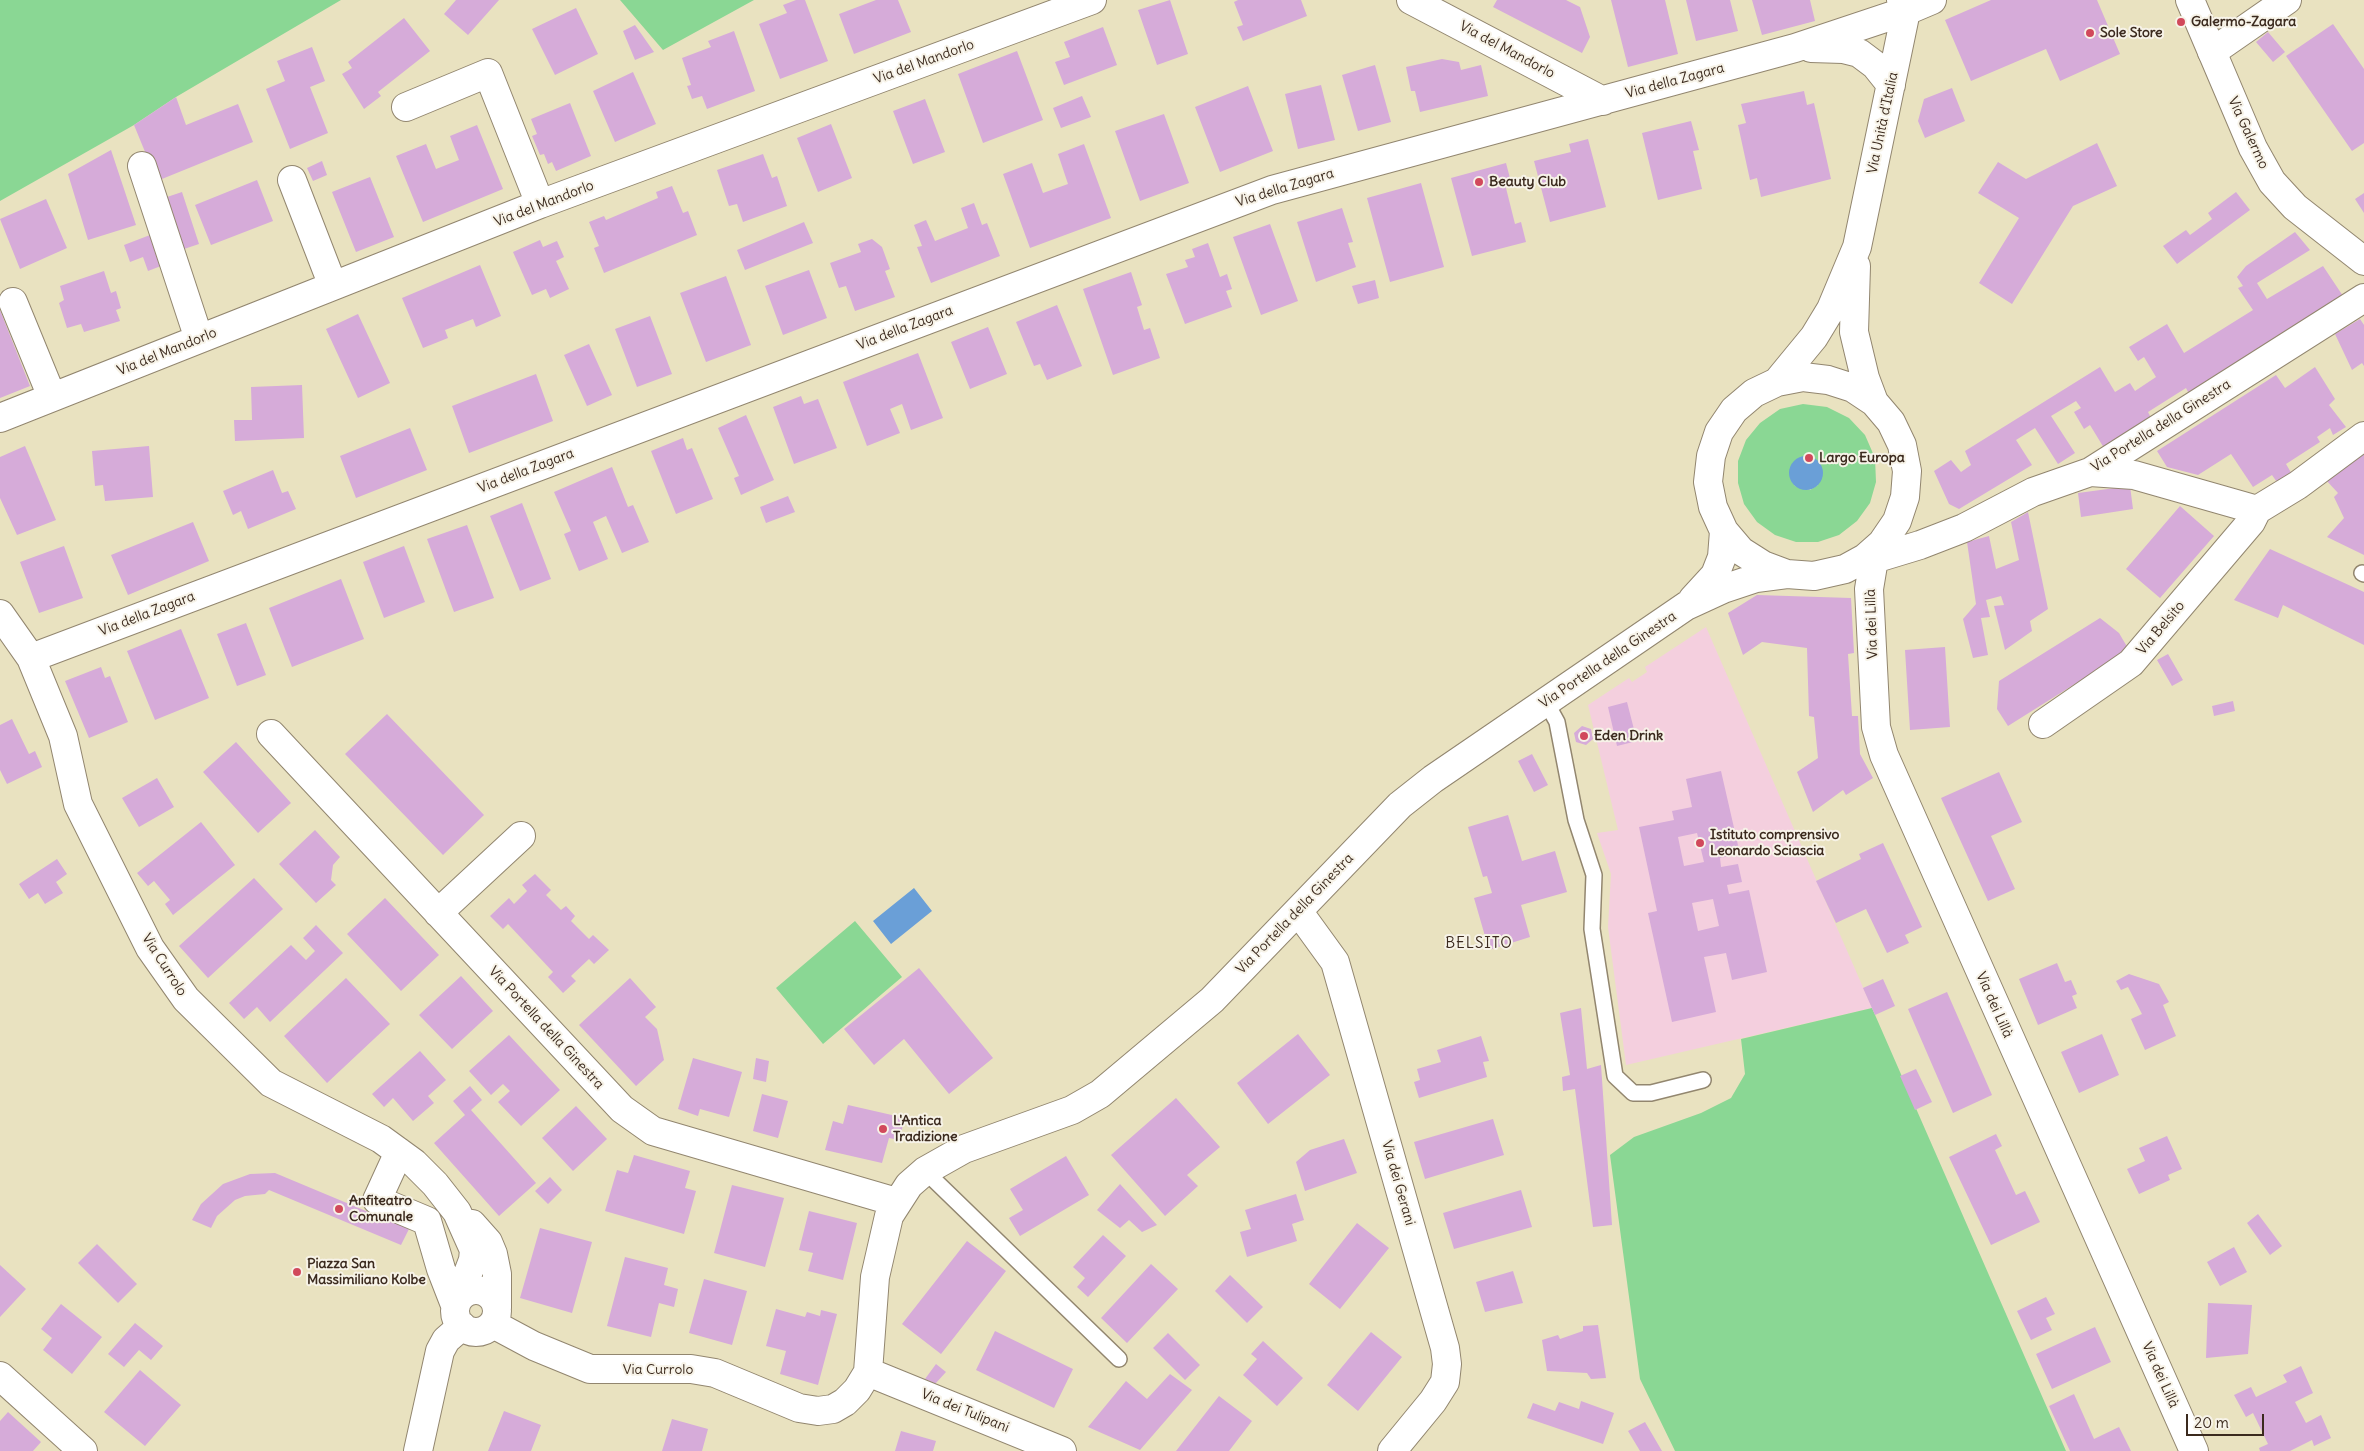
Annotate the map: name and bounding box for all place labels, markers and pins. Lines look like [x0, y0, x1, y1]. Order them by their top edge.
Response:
place label: Galermo-Zagara [2191, 14, 2296, 30]
marker: Galermo-Zagara [2175, 16, 2187, 28]
place label: Sole Store [2100, 25, 2163, 41]
marker: Sole Store [2084, 27, 2096, 39]
place label: Beauty Club [1489, 174, 1566, 190]
marker: Beauty Club [1473, 176, 1485, 188]
place label: Largo Europa [1819, 450, 1905, 466]
marker: Largo Europa [1803, 452, 1815, 464]
place label: Eden Drink [1594, 728, 1663, 744]
marker: Eden Drink [1578, 730, 1590, 742]
place label: Istituto comprensivo Leonardo Sciascia [1710, 827, 1839, 860]
marker: Istituto comprensivo Leonardo Sciascia [1694, 837, 1706, 849]
place label: L'Antica Tradizione [893, 1113, 958, 1146]
marker: L'Antica Tradizione [877, 1123, 889, 1135]
place label: Anfiteatro Comunale [349, 1193, 413, 1226]
marker: Anfiteatro Comunale [333, 1203, 345, 1215]
place label: Piazza San Massimiliano Kolbe [307, 1256, 426, 1288]
marker: Piazza San Massimiliano Kolbe [291, 1266, 303, 1278]

